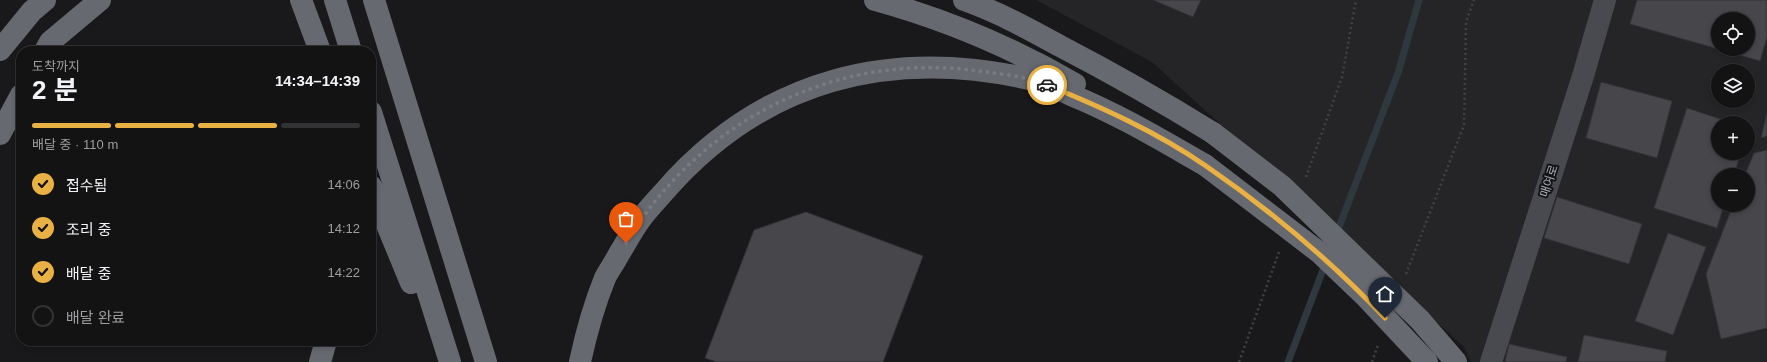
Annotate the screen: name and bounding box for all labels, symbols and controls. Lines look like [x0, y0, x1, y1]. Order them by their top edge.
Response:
map controls [1711, 12, 1755, 212]
button: locate [1711, 12, 1755, 56]
text: 도착까지 [32, 59, 80, 74]
button: layers [1711, 64, 1755, 108]
courier [1027, 65, 1067, 105]
text: 14:34–14:39 [275, 72, 360, 89]
icon: car [1036, 74, 1058, 96]
text: 2 분 [32, 75, 78, 105]
button: + [1711, 116, 1755, 160]
text: 배달 중 · 110 m [32, 137, 118, 152]
street label: 매여로 [1537, 163, 1561, 199]
button: − [1711, 168, 1755, 212]
icon: check [32, 173, 54, 195]
text: 접수됨 [66, 177, 107, 194]
text: 14:06 [327, 177, 360, 192]
pin [609, 202, 643, 243]
icon: bag [615, 208, 637, 230]
icon: check [32, 217, 54, 239]
text: 조리 중 [66, 221, 112, 238]
text: 14:12 [327, 221, 360, 236]
icon: check [32, 261, 54, 283]
text: 배달 중 [66, 265, 112, 282]
text: 14:22 [327, 265, 360, 280]
pin [1368, 277, 1402, 318]
icon: home [1374, 283, 1396, 305]
text: 배달 완료 [66, 309, 125, 326]

